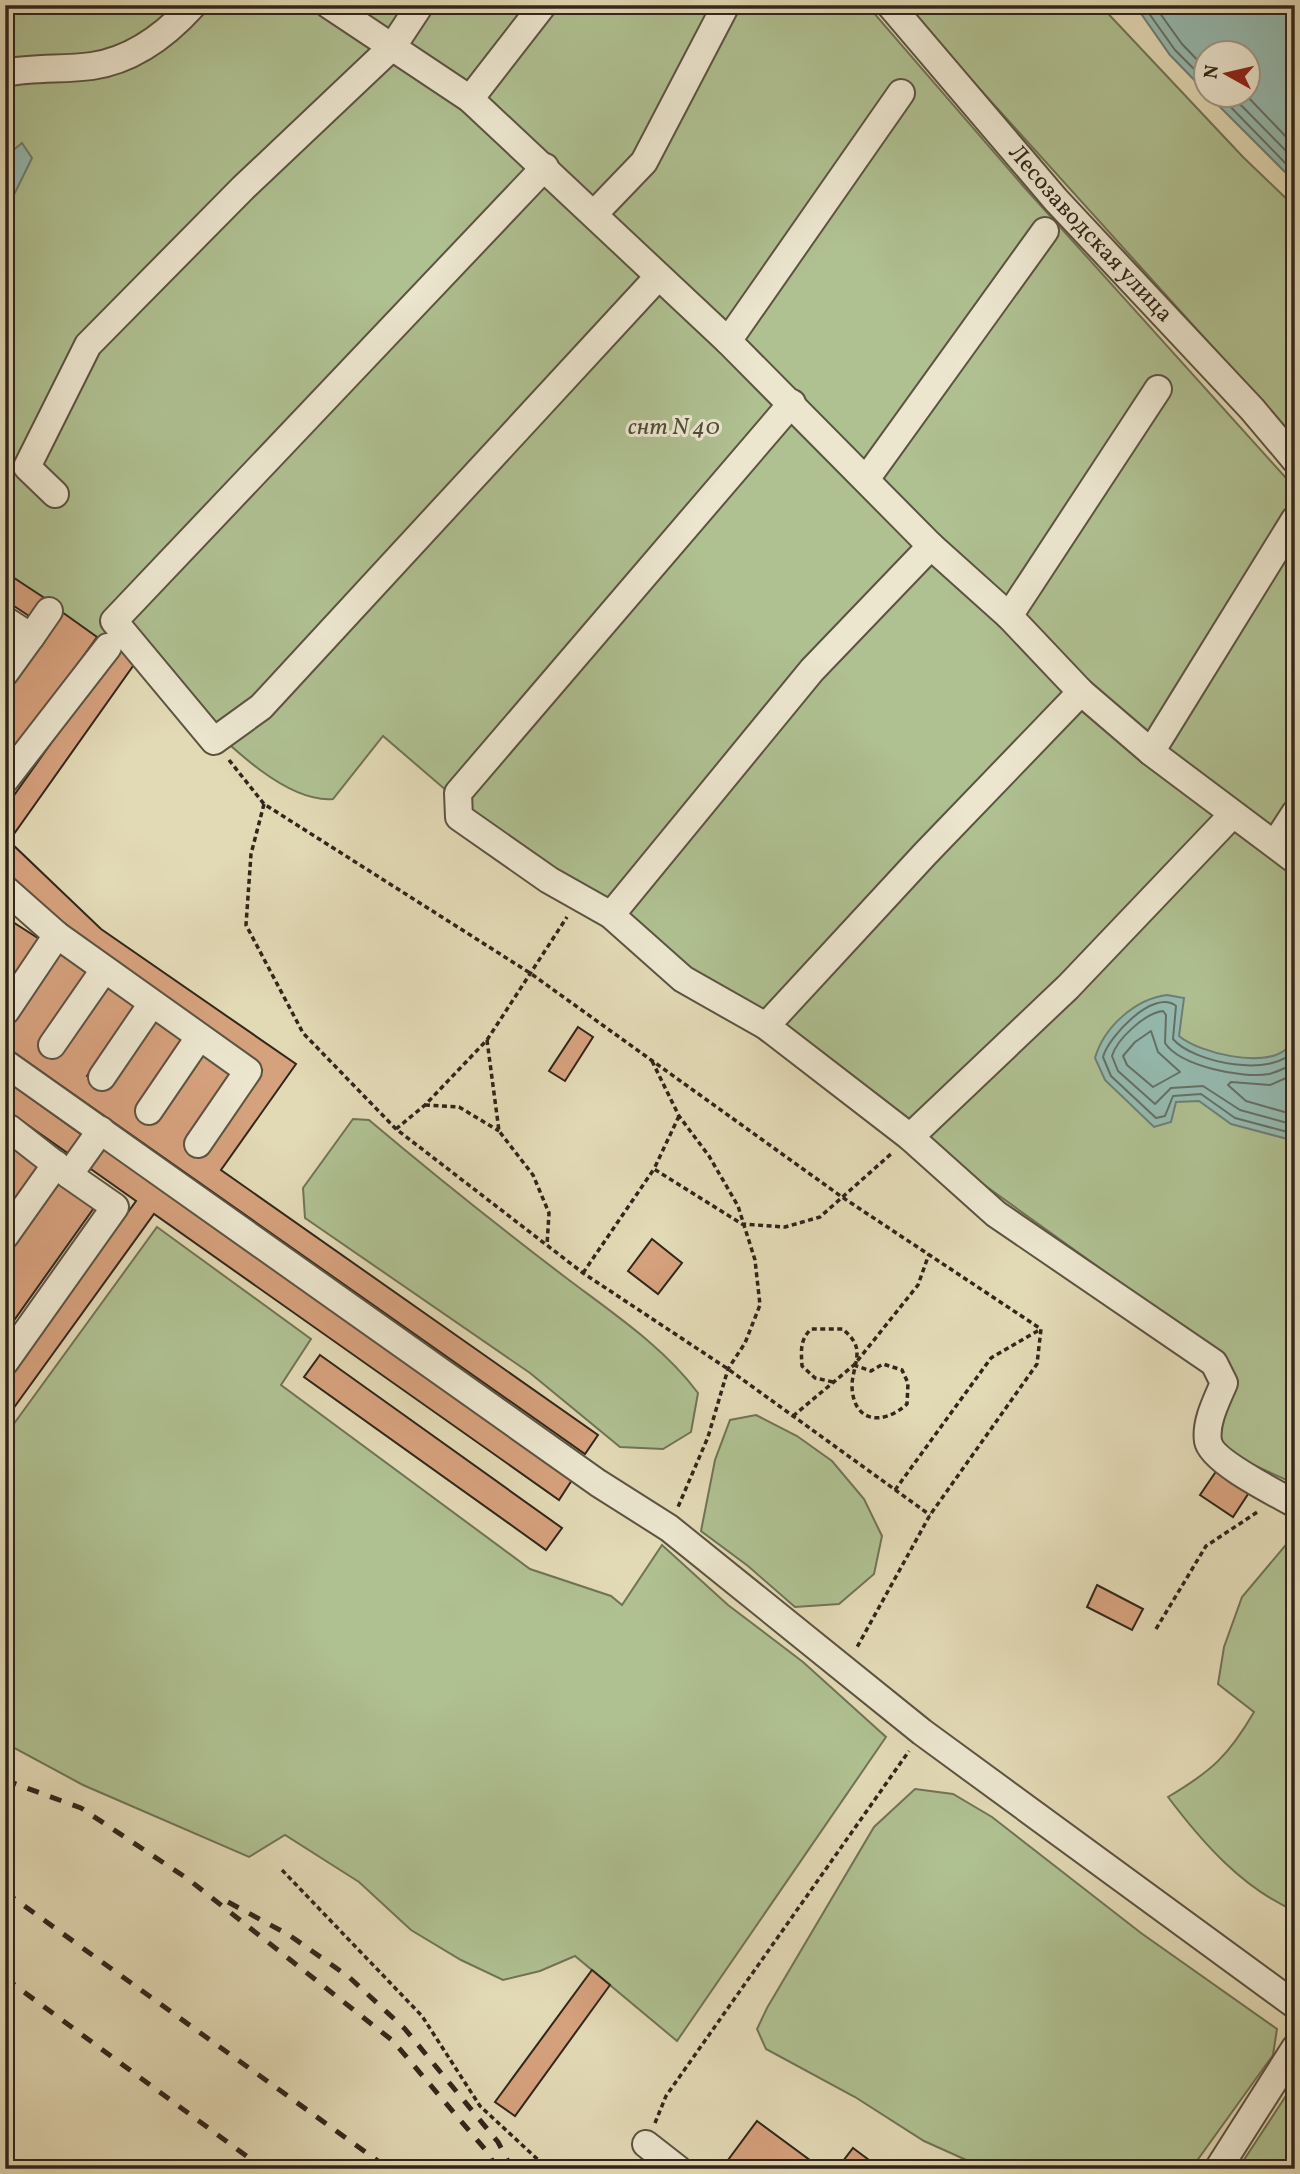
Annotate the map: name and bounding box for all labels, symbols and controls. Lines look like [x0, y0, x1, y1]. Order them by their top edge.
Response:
north arrow [1192, 38, 1262, 108]
text: N [1198, 63, 1226, 81]
street label: Лесозаводская улица [999, 138, 1180, 331]
park label: снт N 40 [628, 411, 720, 445]

